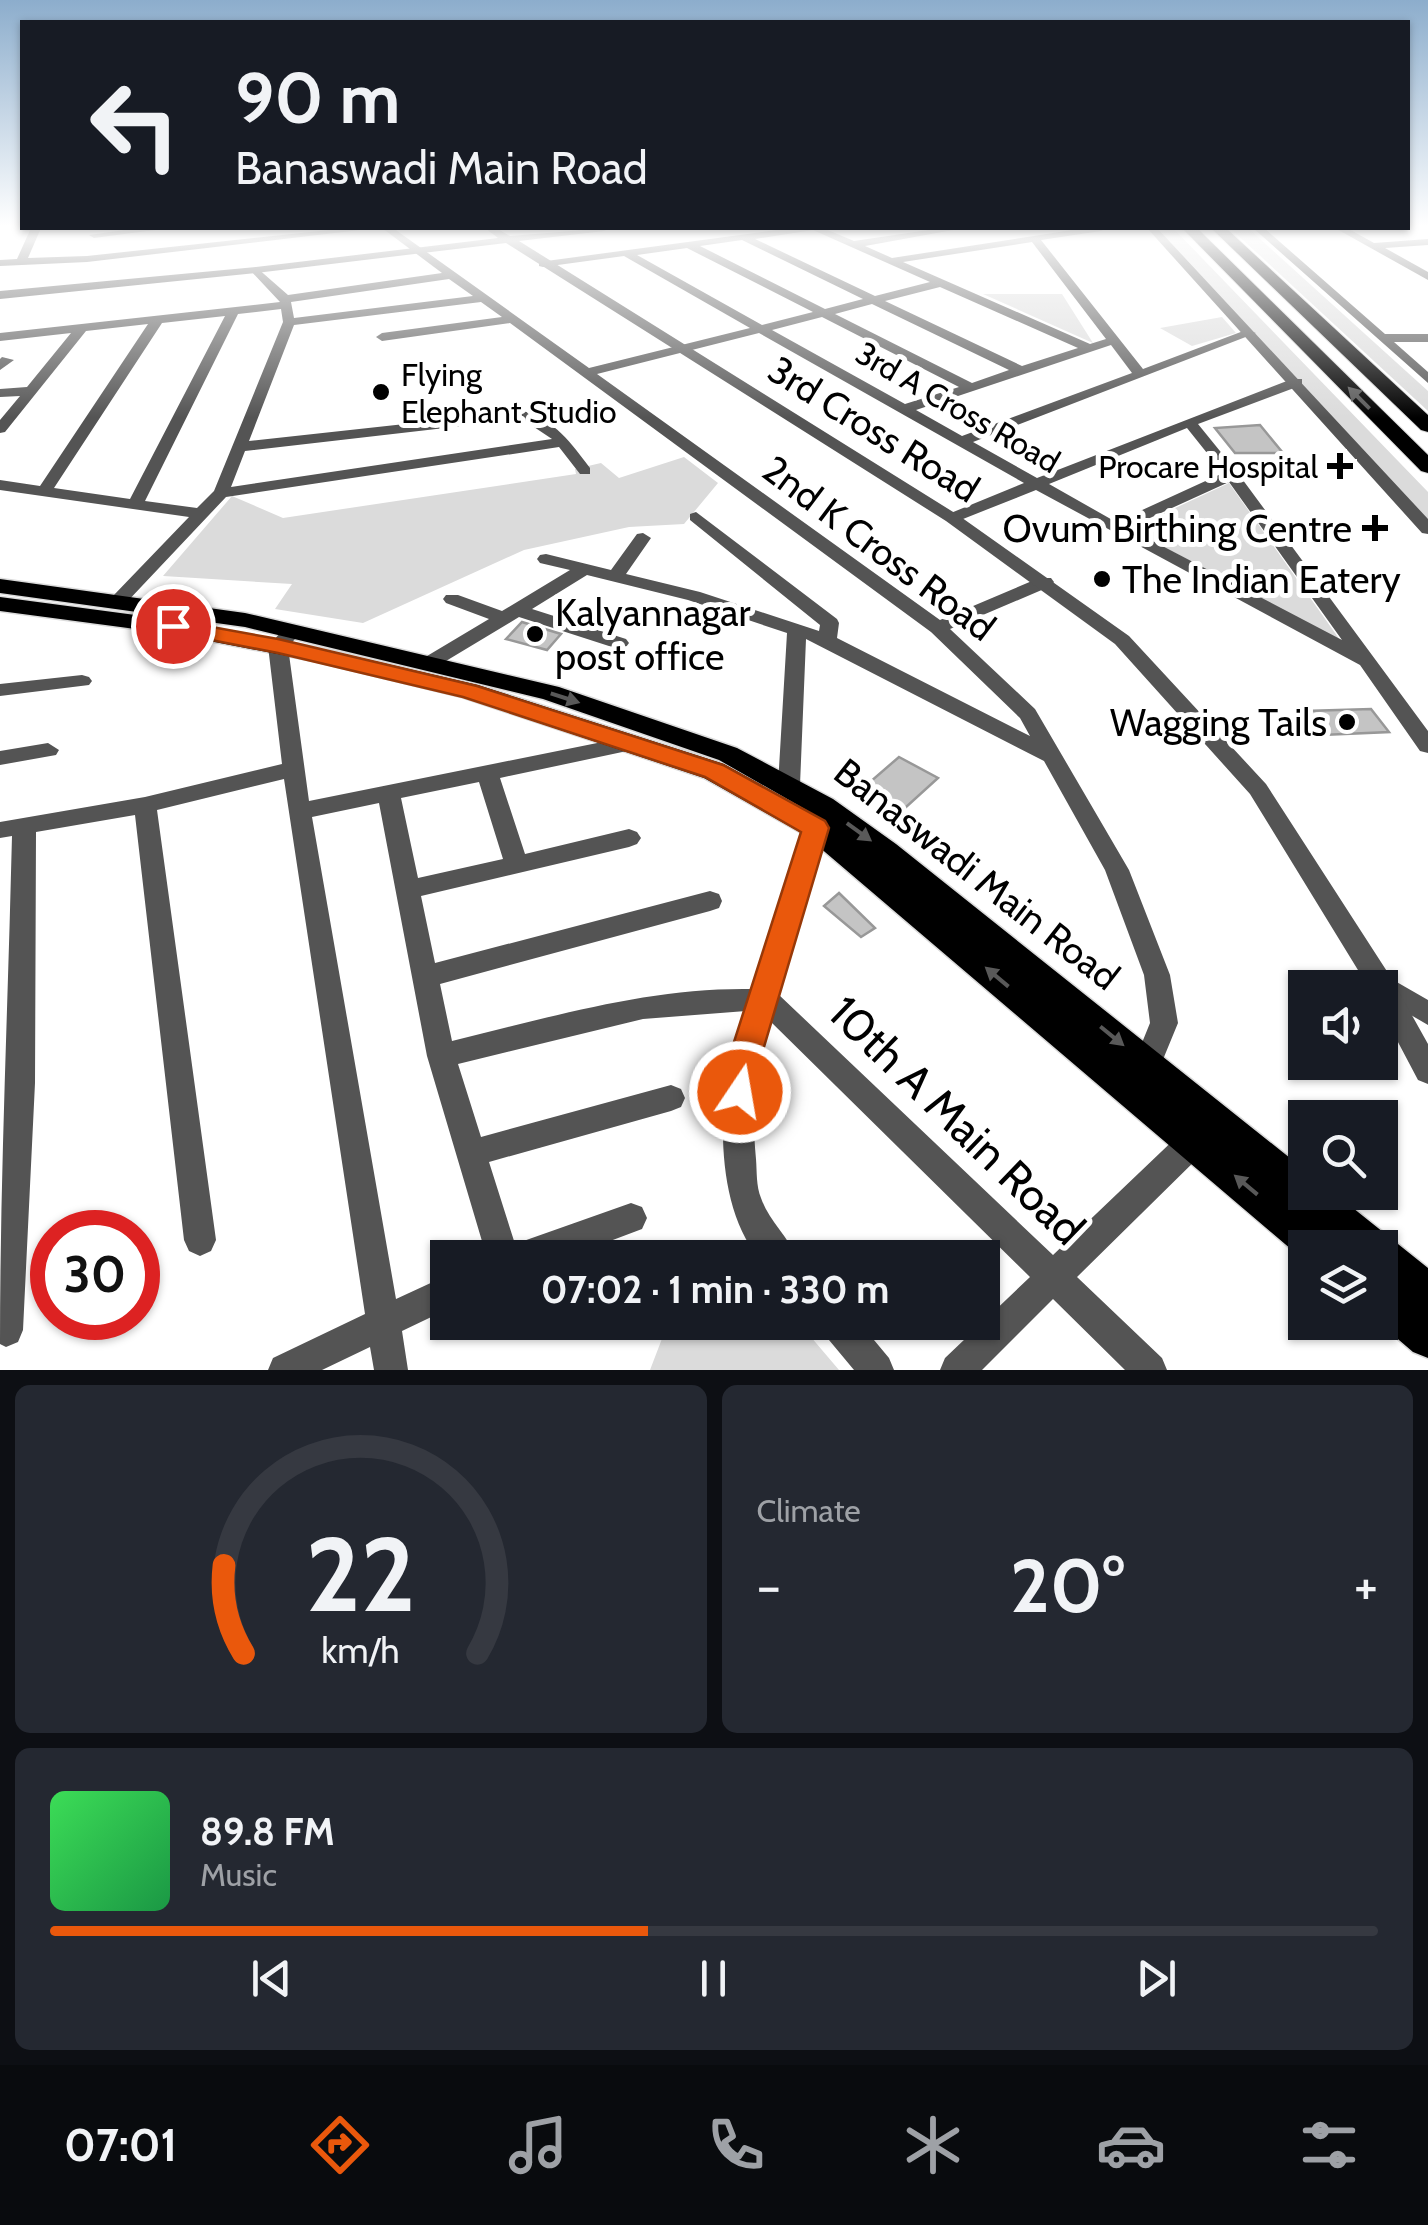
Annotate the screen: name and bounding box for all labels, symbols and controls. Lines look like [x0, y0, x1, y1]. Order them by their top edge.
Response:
text: 90 m [235, 55, 400, 141]
icon: left [70, 60, 200, 190]
text: Banaswadi Main Road [235, 141, 648, 195]
street label: 3rd A Cross Road [849, 333, 1067, 481]
street label: 3rd Cross Road [760, 346, 988, 512]
place label: Flying Elephant Studio [401, 355, 617, 431]
marker: Flying Elephant Studio [370, 381, 392, 403]
one-way arrow [1348, 386, 1371, 410]
street label: 2nd K Cross Road [754, 445, 1004, 651]
place label: Procare Hospital [1098, 447, 1318, 486]
marker: Procare Hospital [1327, 453, 1353, 479]
place label: Ovum Birthing Centre [1003, 505, 1352, 552]
marker: Ovum Birthing Centre [1362, 515, 1388, 541]
place label: The Indian Eatery [1122, 556, 1401, 603]
marker: The Indian Eatery [1091, 568, 1113, 590]
pin [131, 584, 216, 669]
place label: Kalyannagar post office [555, 589, 751, 680]
icon: arrive [146, 599, 201, 654]
marker: Kalyannagar post office [524, 623, 546, 645]
one-way arrow [551, 691, 581, 706]
place label: Wagging Tails [1110, 699, 1327, 746]
marker: Wagging Tails [1336, 711, 1358, 733]
street label: Banaswadi Main Road [825, 748, 1129, 1000]
one-way arrow [846, 822, 872, 842]
one-way arrow [984, 967, 1009, 988]
map controls [1288, 970, 1398, 1340]
button: sound [1288, 970, 1398, 1080]
street label: 10th A Main Road [818, 985, 1096, 1255]
one-way arrow [1099, 1025, 1124, 1047]
position arrow [688, 1040, 792, 1144]
button: search [1288, 1100, 1398, 1210]
one-way arrow [1234, 1175, 1259, 1196]
speed limit sign: 30 [30, 1210, 160, 1340]
button: layers [1288, 1230, 1398, 1340]
text: 07:02 · 1 min · 330 m [541, 1266, 889, 1313]
text: Climate [757, 1491, 861, 1530]
text: 22 [306, 1511, 416, 1637]
text: 20° [1010, 1540, 1124, 1631]
text: − [757, 1552, 781, 1619]
text: + [1354, 1552, 1378, 1619]
text: km/h [322, 1629, 400, 1672]
text: 89.8 FM [200, 1808, 335, 1855]
text: Music [200, 1855, 277, 1894]
icon: previous [244, 1951, 299, 2006]
icon: pause [686, 1951, 741, 2006]
icon: next [1129, 1951, 1184, 2006]
icon: directions [305, 2110, 375, 2180]
icon: music [503, 2110, 573, 2180]
icon: phone [701, 2110, 771, 2180]
icon: climate [898, 2110, 968, 2180]
icon: car [1096, 2110, 1166, 2180]
icon: filters [1294, 2110, 1364, 2180]
text: 07:01 [64, 2118, 177, 2172]

